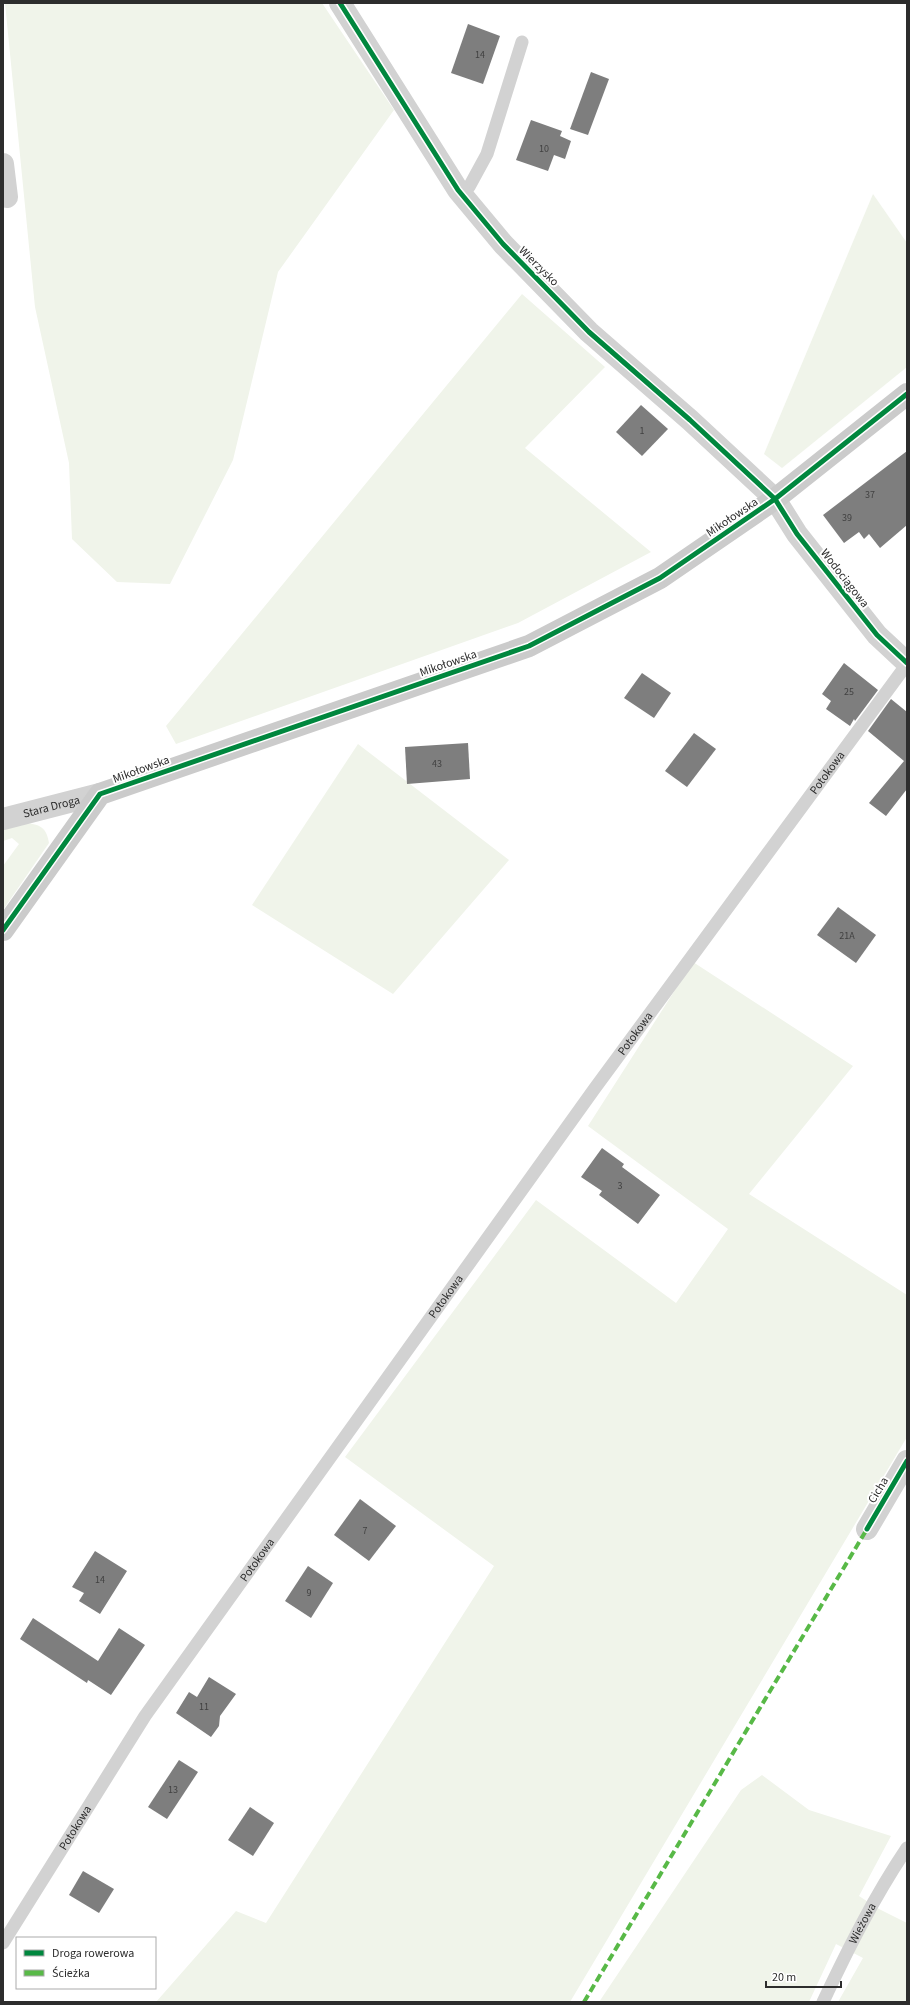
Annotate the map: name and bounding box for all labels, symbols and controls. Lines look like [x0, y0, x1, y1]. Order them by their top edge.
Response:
house number: 14 [475, 48, 485, 62]
house number: 10 [539, 142, 549, 156]
street label: Wierzysko [515, 243, 562, 290]
house number: 1 [640, 424, 645, 438]
house number: 37 [865, 488, 875, 502]
street label: Mikołowska [703, 494, 762, 541]
house number: 39 [842, 511, 852, 525]
street label: Wodociągowa [816, 545, 873, 611]
street label: Mikołowska [417, 646, 479, 681]
house number: 25 [844, 685, 854, 699]
street label: Potokowa [806, 748, 849, 798]
street label: Mikołowska [110, 751, 172, 788]
house number: 43 [432, 757, 442, 771]
street label: Stara Droga [21, 792, 82, 823]
house number: 21A [839, 929, 855, 943]
street label: Potokowa [614, 1009, 657, 1059]
house number: 3 [618, 1179, 623, 1193]
street label: Potokowa [425, 1271, 468, 1322]
street label: Cicha [864, 1474, 893, 1507]
house number: 7 [363, 1524, 368, 1538]
street label: Potokowa [236, 1535, 279, 1585]
house number: 14 [95, 1573, 105, 1587]
house number: 9 [307, 1586, 312, 1600]
house number: 11 [199, 1700, 209, 1714]
house number: 13 [168, 1783, 178, 1797]
street label: Potokowa [55, 1802, 96, 1854]
street label: Wieżowa [845, 1900, 881, 1947]
legend [16, 1937, 156, 1989]
text: Droga rowerowa [52, 1945, 134, 1962]
scale bar [766, 1963, 841, 1989]
text: Ścieżka [52, 1965, 90, 1982]
text: 20 m [772, 1969, 796, 1986]

